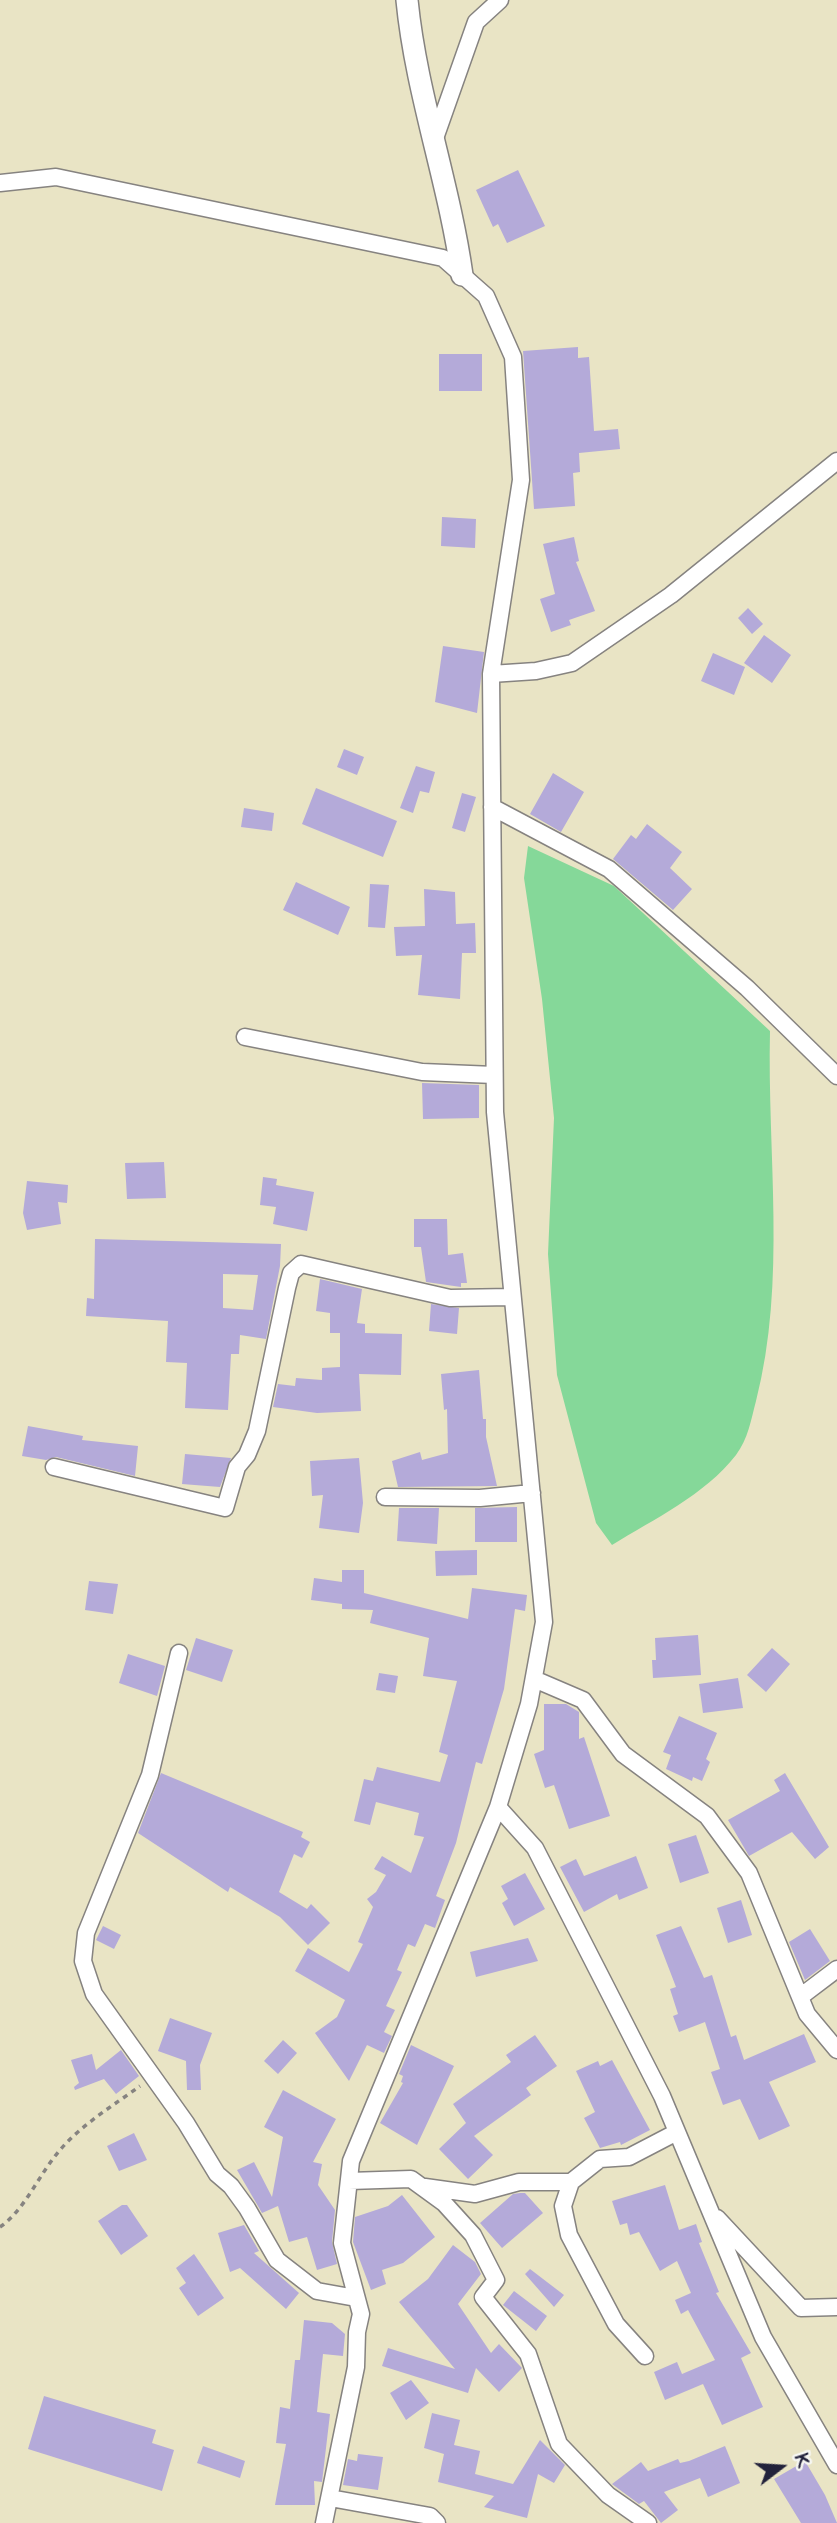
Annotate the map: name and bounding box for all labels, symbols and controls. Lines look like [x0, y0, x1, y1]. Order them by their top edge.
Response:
north arrow [746, 2432, 816, 2502]
text: K [788, 2451, 815, 2471]

